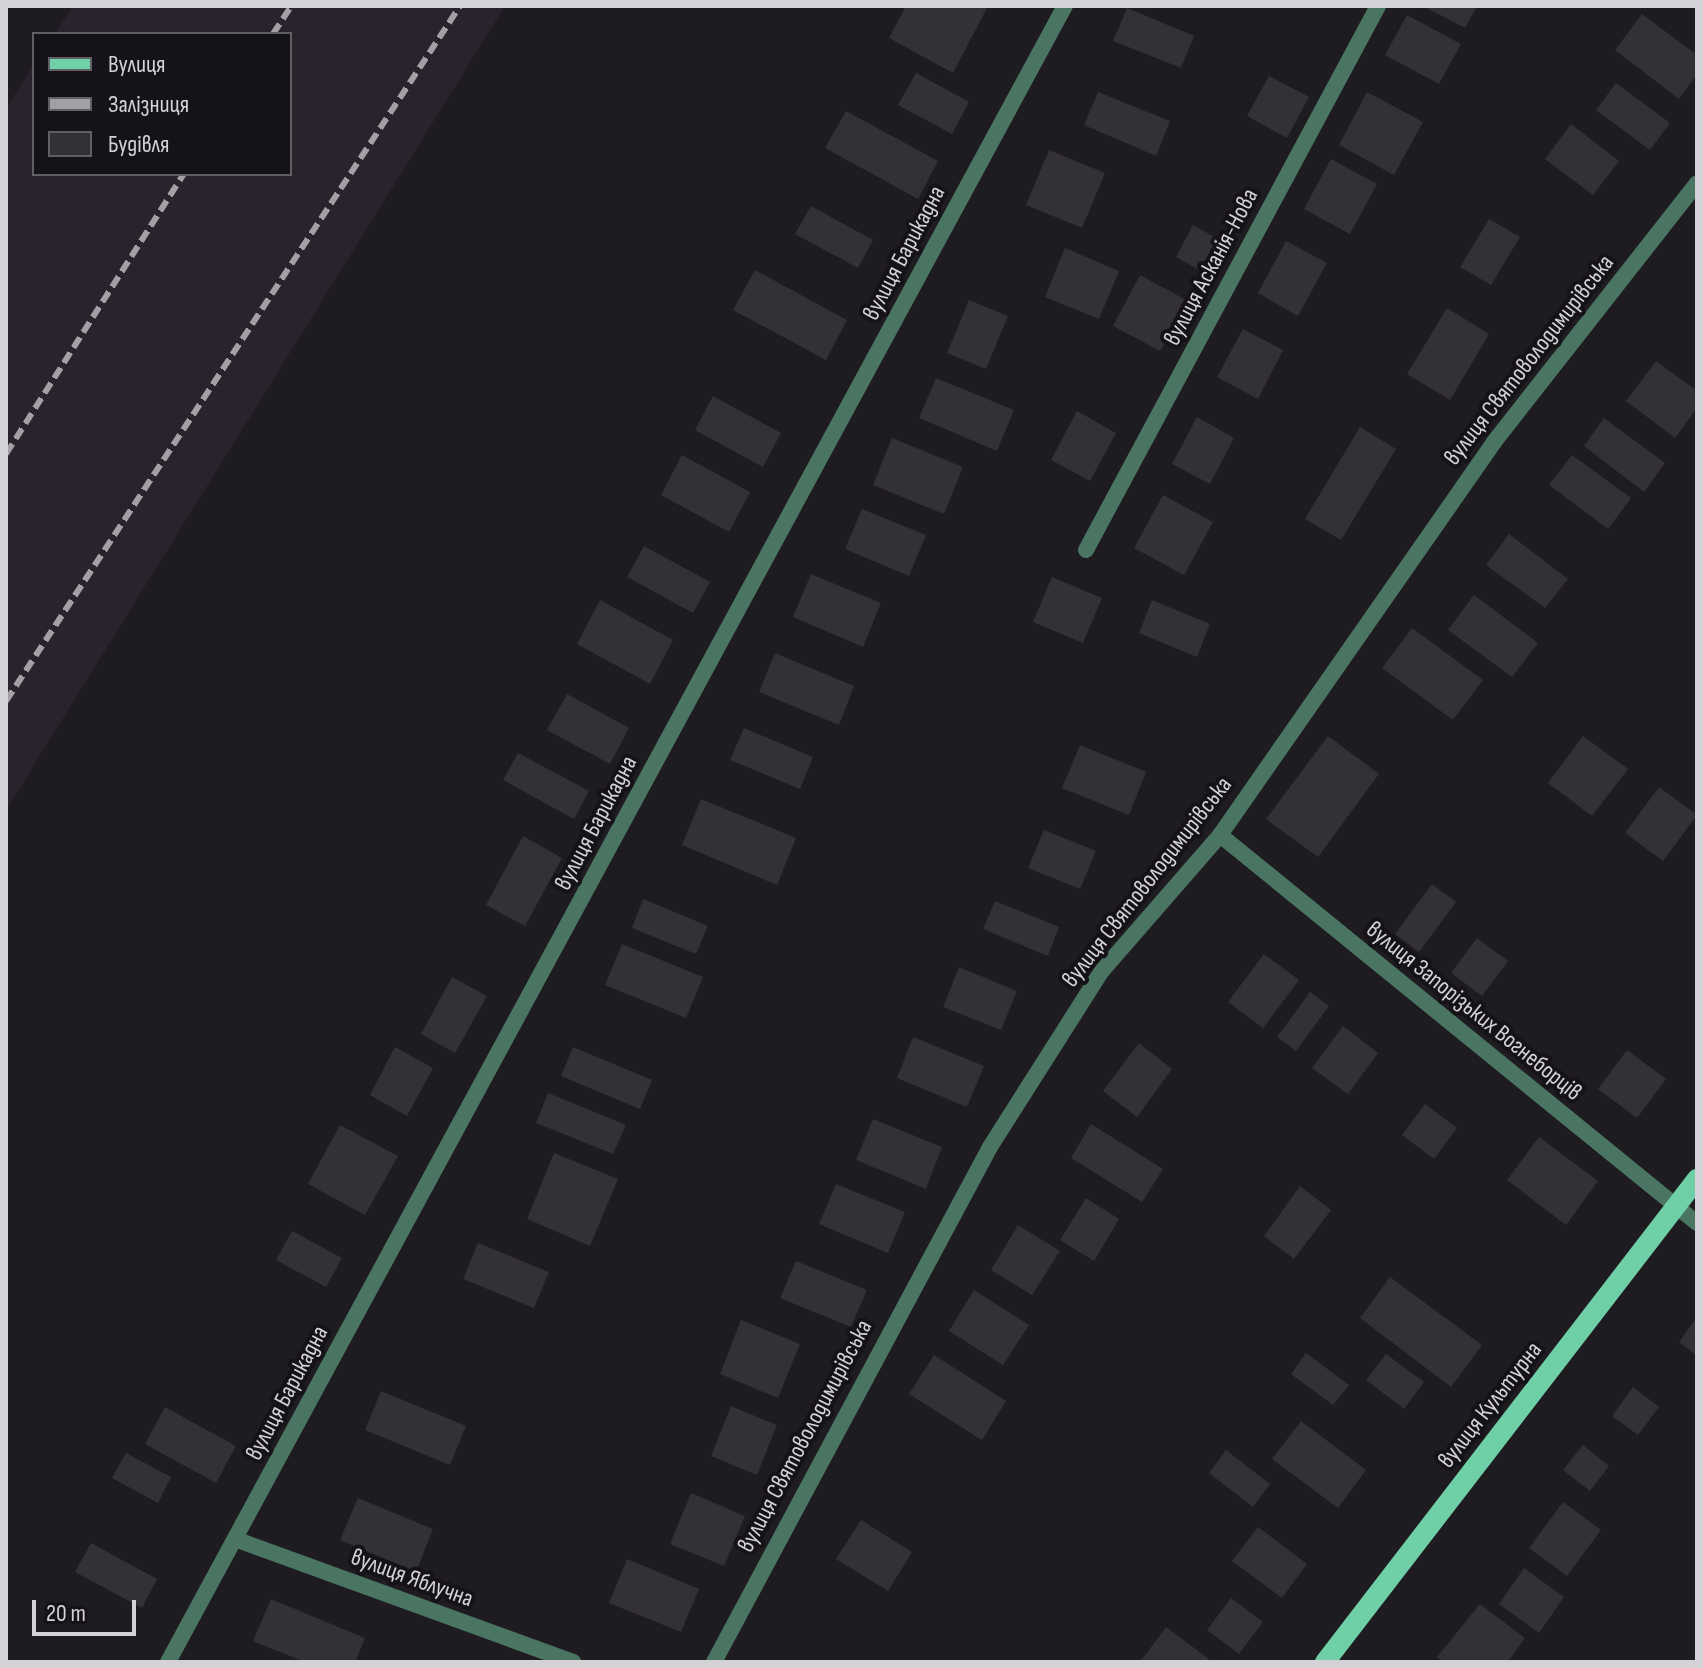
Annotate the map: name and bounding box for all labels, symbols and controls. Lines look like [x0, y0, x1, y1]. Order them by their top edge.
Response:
legend [32, 32, 292, 176]
text: Вулиця [108, 50, 166, 79]
text: Залізниця [108, 90, 189, 119]
text: Будівля [108, 130, 169, 159]
street label: вулиця Барикадна [857, 181, 951, 325]
street label: вулиця Асканія-Нова [1158, 184, 1264, 350]
street label: вулиця Святоволодимирівська [1438, 249, 1620, 471]
street label: вулиця Барикадна [549, 751, 643, 895]
street label: вулиця Святоволодимирівська [1056, 771, 1238, 993]
street label: вулиця Запорізьких Вогнеборців [1360, 915, 1588, 1107]
street label: вулиця Святоволодимирівська [732, 1315, 878, 1557]
street label: вулиця Барикадна [240, 1321, 334, 1465]
street label: вулиця Культурна [1432, 1336, 1548, 1474]
street label: вулиця Яблучна [347, 1543, 477, 1613]
scale bar [36, 1584, 140, 1634]
text: 20 m [46, 1599, 86, 1628]

